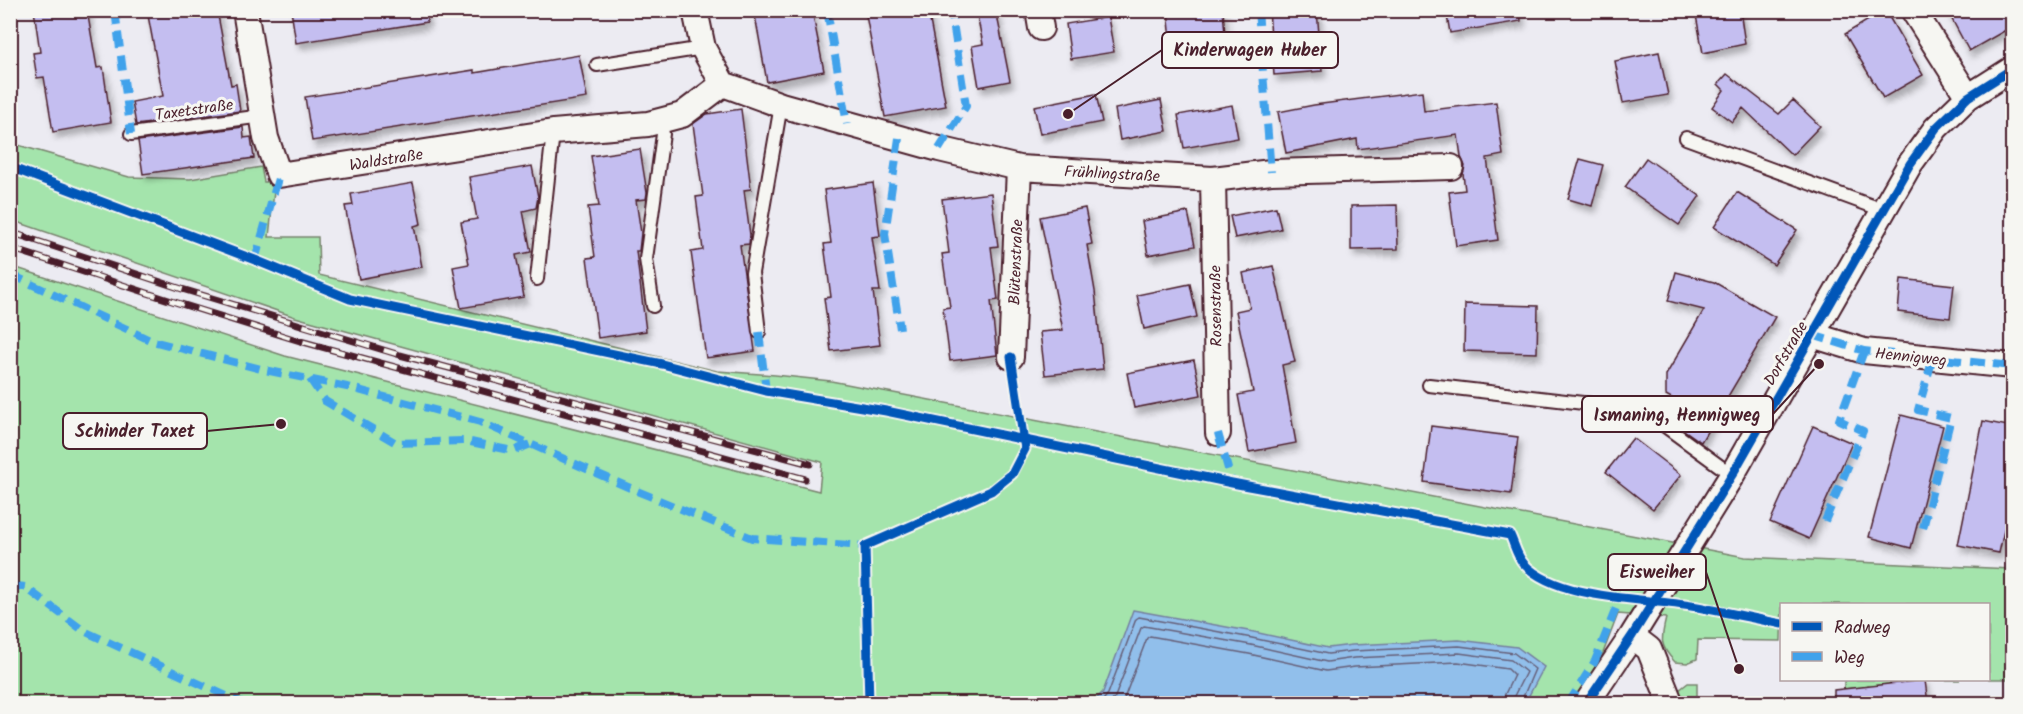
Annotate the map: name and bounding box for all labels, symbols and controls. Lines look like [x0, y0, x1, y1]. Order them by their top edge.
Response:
callout: Kinderwagen Huber [1162, 32, 1338, 68]
text: Kinderwagen Huber [1174, 37, 1328, 66]
street label: Taxetstraße [154, 93, 235, 128]
street label: Waldstraße [348, 142, 425, 179]
street label: Frühlingstraße [1063, 159, 1161, 189]
street label: Blütenstraße [1003, 219, 1030, 306]
street label: Rosenstraße [1203, 265, 1230, 347]
street label: Dorfstraße [1758, 317, 1815, 391]
street label: Hennigweg [1874, 341, 1948, 374]
callout: Ismaning, Hennigweg [1582, 396, 1773, 432]
text: Ismaning, Hennigweg [1594, 402, 1760, 431]
callout: Schinder Taxet [63, 413, 207, 449]
text: Schinder Taxet [75, 418, 196, 447]
callout: Eisweiher [1608, 554, 1706, 590]
text: Eisweiher [1620, 559, 1696, 588]
legend [1780, 603, 1990, 681]
text: Radweg [1834, 614, 1891, 643]
text: Weg [1834, 644, 1865, 673]

